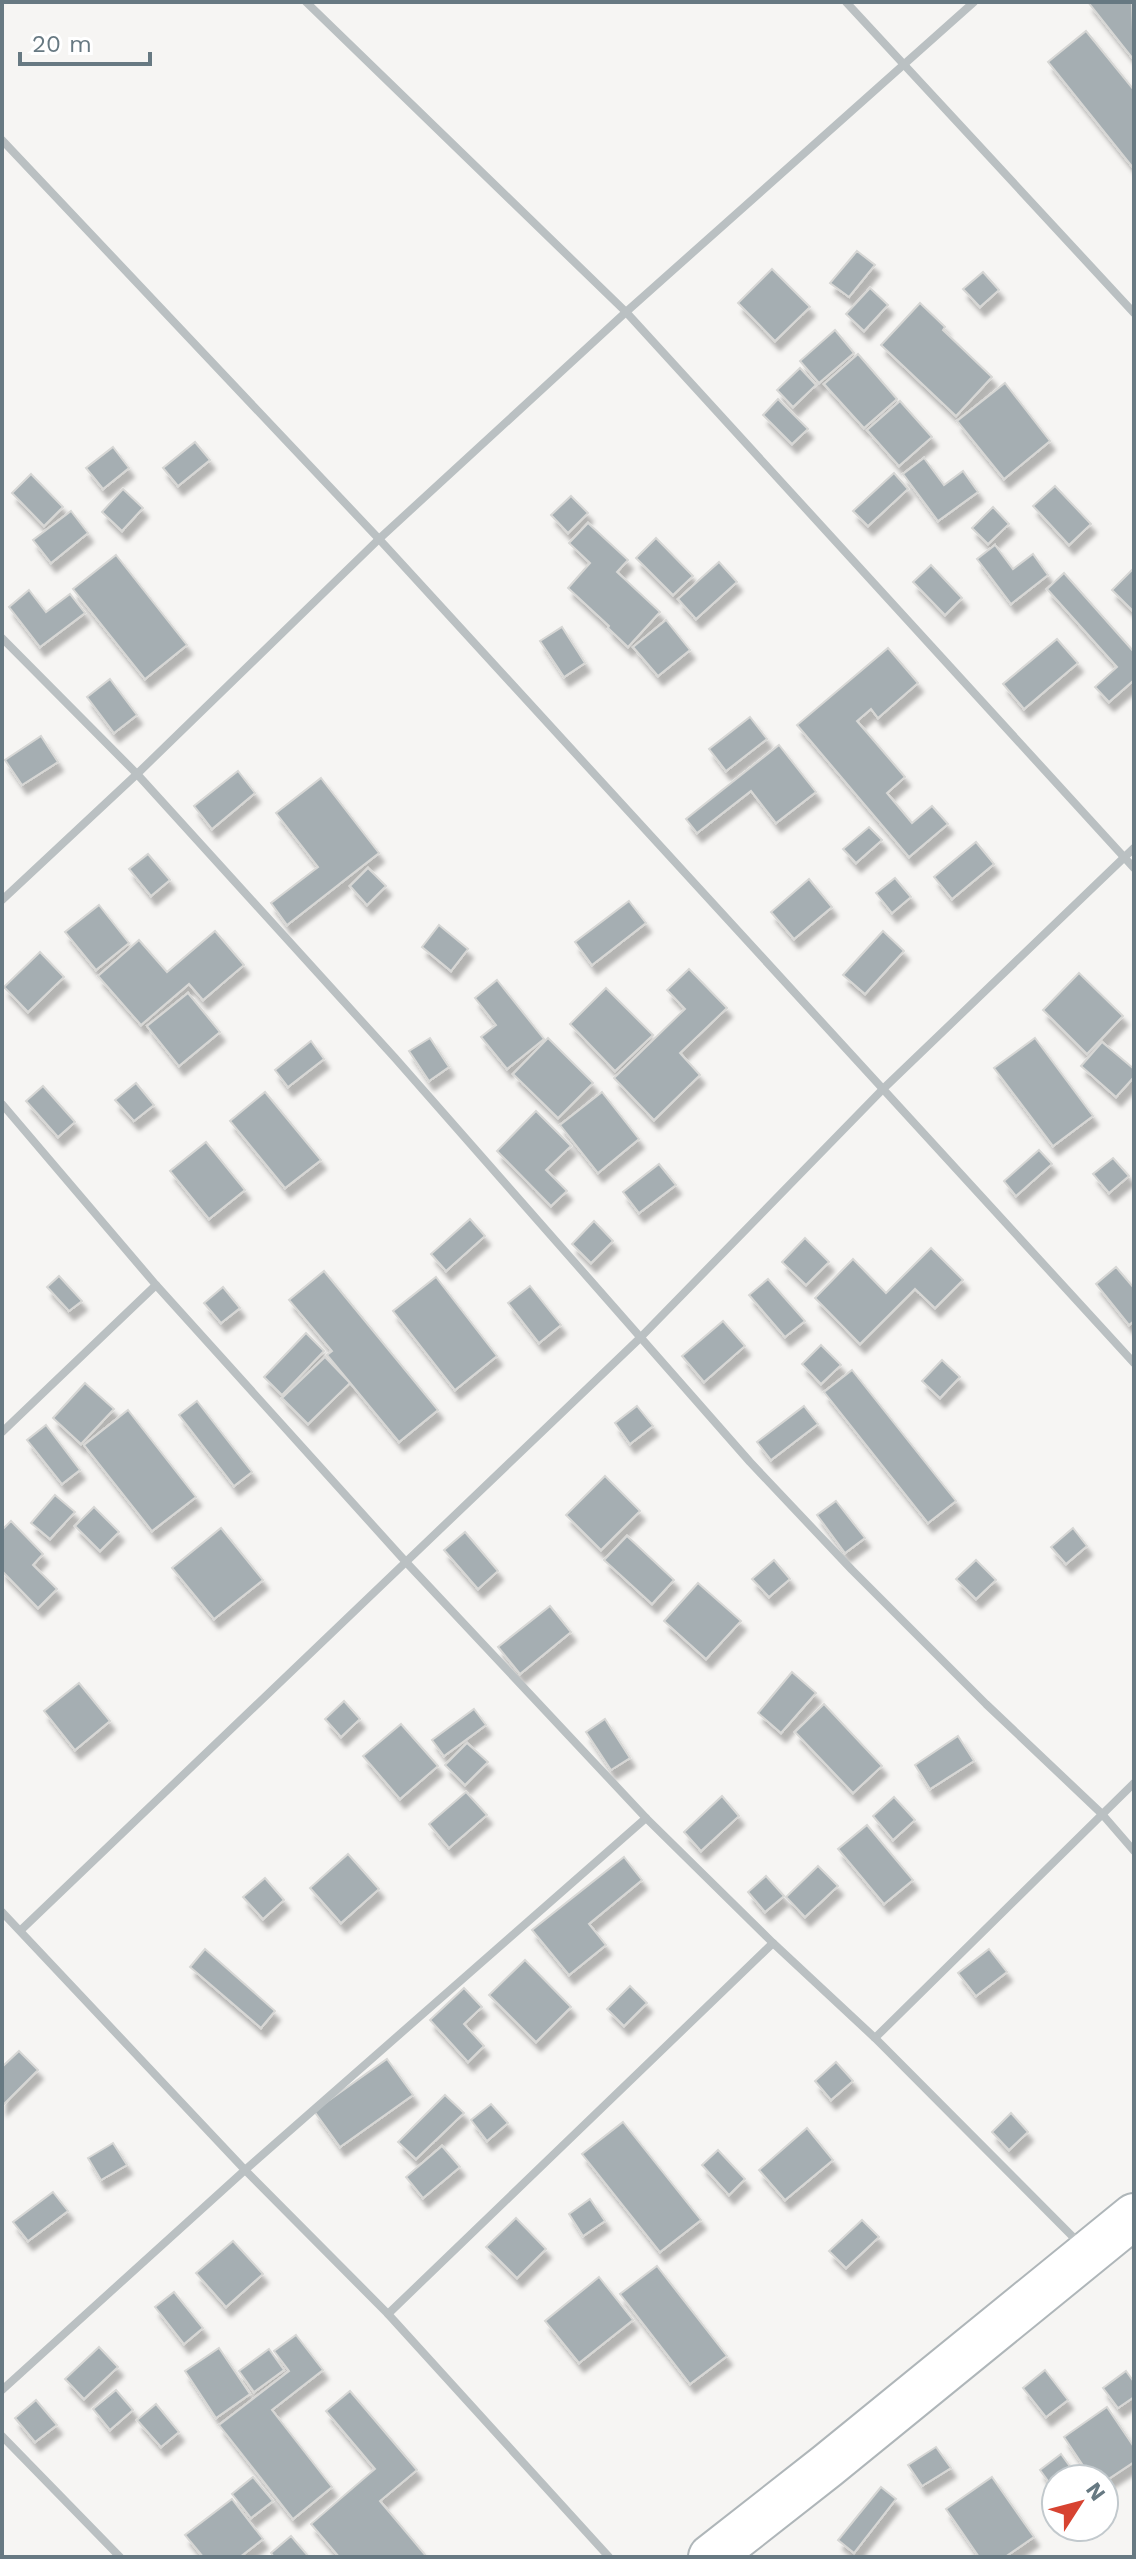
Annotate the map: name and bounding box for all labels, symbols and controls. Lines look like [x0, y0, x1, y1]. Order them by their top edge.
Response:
scale bar [20, 16, 150, 66]
text: 20 m [32, 30, 92, 58]
north arrow [1040, 2463, 1120, 2543]
text: N [1081, 2478, 1111, 2505]

